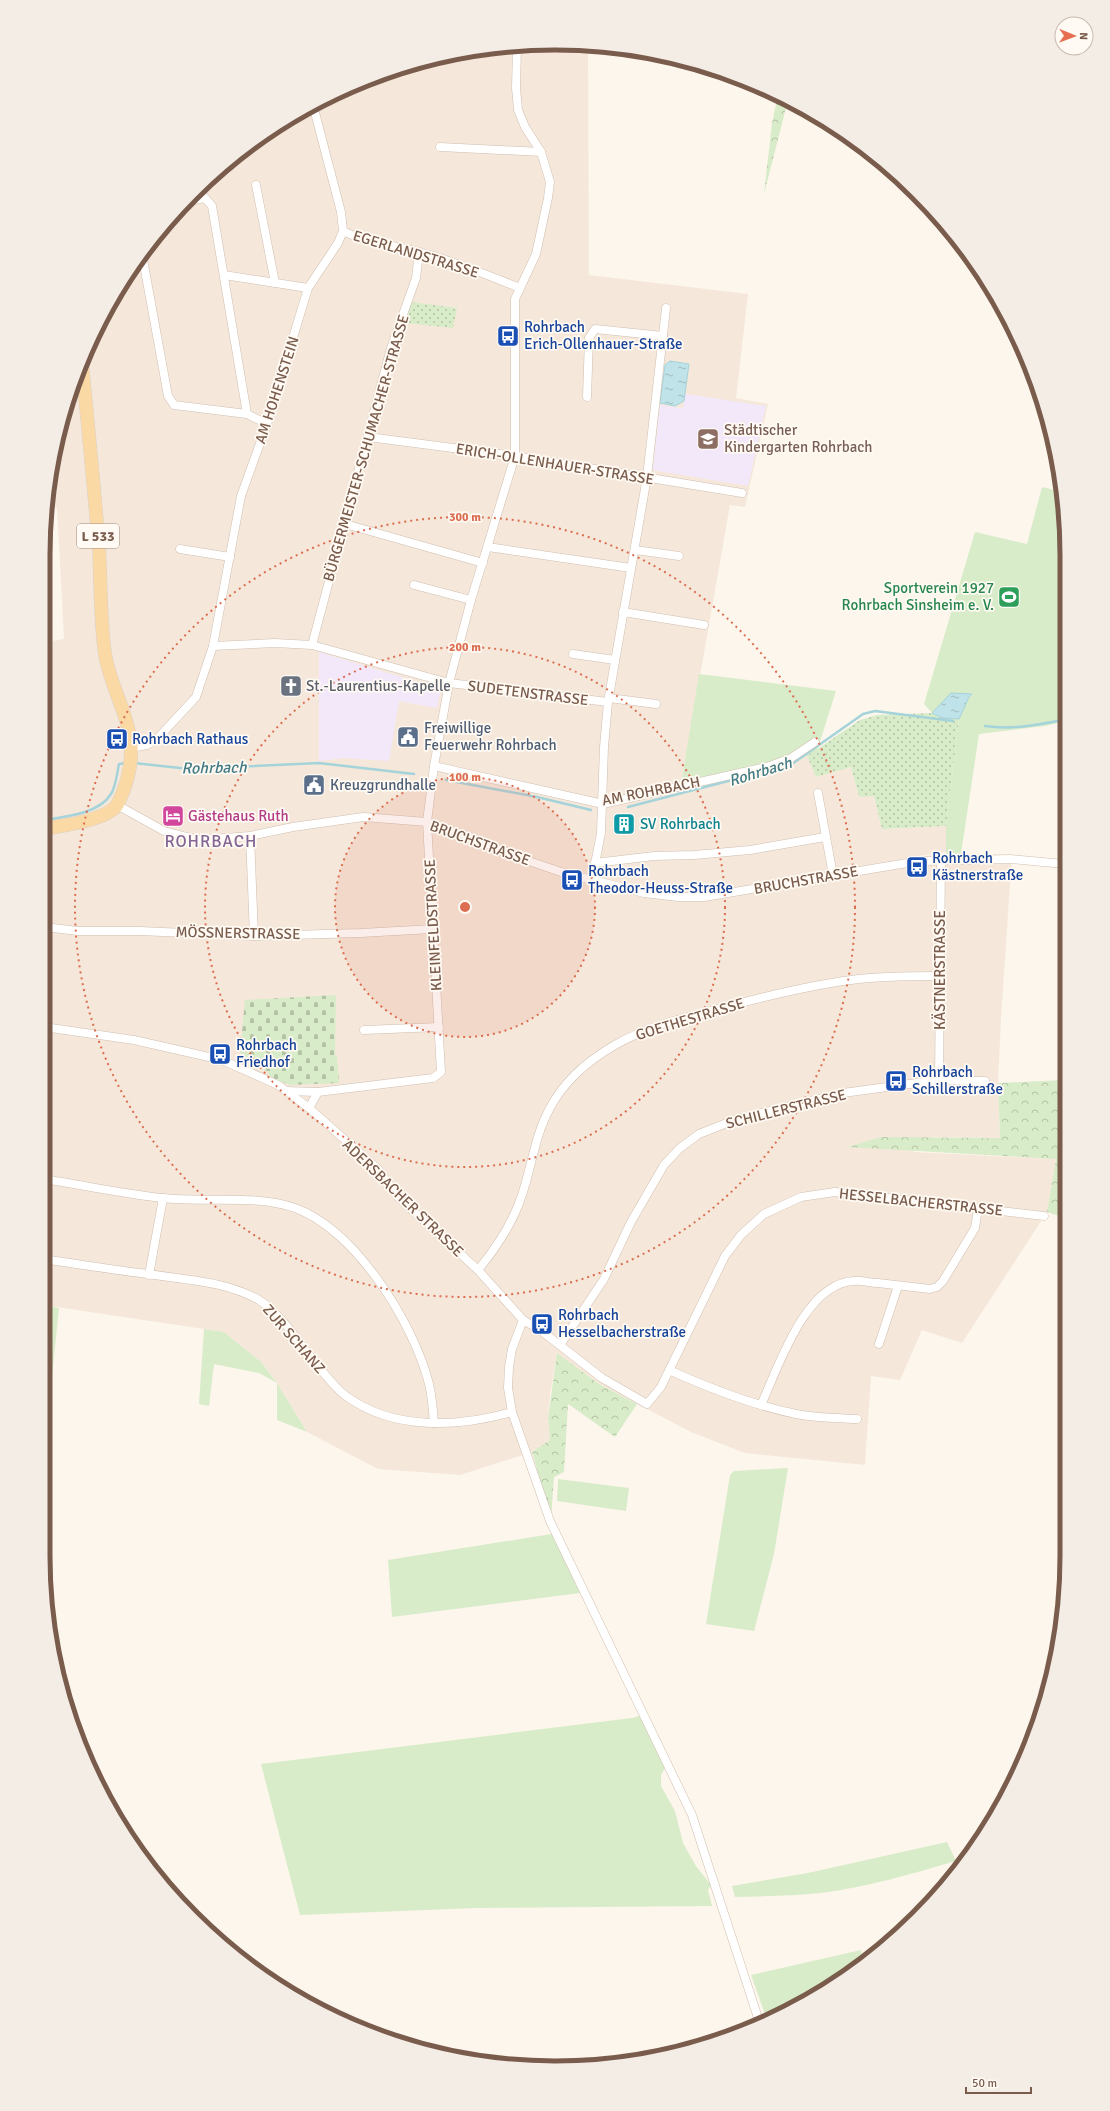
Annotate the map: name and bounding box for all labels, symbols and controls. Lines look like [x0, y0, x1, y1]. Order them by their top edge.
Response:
north arrow [1054, 16, 1094, 56]
text: N [1077, 32, 1090, 40]
street label: EGERLANDSTRASSE [351, 226, 481, 282]
street label: BÜRGERMEISTER-SCHUMACHER-STRASSE [319, 313, 413, 583]
place label: Rohrbach Erich-Ollenhauer-Straße [524, 318, 683, 353]
bus stop icon: Rohrbach Erich-Ollenhauer-Straße [495, 323, 521, 349]
street label: AM HOHENSTEIN [251, 334, 303, 446]
place label: Städtischer Kindergarten Rohrbach [724, 421, 872, 456]
school or university icon: Städtischer Kindergarten Rohrbach [695, 426, 721, 452]
street label: ERICH-OLLENHAUER-STRASSE [455, 439, 655, 489]
text: 300 m [449, 510, 481, 525]
road number: L 533 [77, 524, 119, 548]
place label: Sportverein 1927 Rohrbach Sinsheim e. V. [842, 579, 994, 614]
sports icon: Sportverein 1927 Rohrbach Sinsheim e. V. [996, 584, 1022, 610]
text: 200 m [449, 640, 481, 655]
church icon: St.-Laurentius-Kapelle [278, 673, 304, 699]
place label: St.-Laurentius-Kapelle [306, 677, 451, 695]
street label: SUDETENSTRASSE [467, 677, 589, 709]
place label: Freiwillige Feuerwehr Rohrbach [424, 719, 557, 754]
public building icon: Freiwillige Feuerwehr Rohrbach [395, 724, 421, 750]
bus stop icon: Rohrbach Rathaus [104, 726, 130, 752]
place label: Rohrbach Rathaus [132, 730, 249, 748]
water label: Rohrbach [726, 753, 796, 791]
water label: Rohrbach [181, 757, 248, 779]
text: 100 m [449, 770, 481, 785]
public building icon: Kreuzgrundhalle [301, 772, 327, 798]
street label: AM ROHRBACH [600, 773, 702, 809]
place label: Kreuzgrundhalle [330, 776, 436, 794]
hotel icon: Gästehaus Ruth [160, 803, 186, 829]
place label: Gästehaus Ruth [188, 807, 289, 825]
building icon: SV Rohrbach [611, 811, 637, 837]
place label: SV Rohrbach [640, 815, 721, 833]
street label: BRUCHSTRASSE [427, 816, 533, 870]
district label: ROHRBACH [164, 831, 258, 852]
place label: Rohrbach Kästnerstraße [932, 849, 1023, 884]
bus stop icon: Rohrbach Kästnerstraße [904, 854, 930, 880]
street label: KLEINFELDSTRASSE [421, 859, 445, 991]
place label: Rohrbach Theodor-Heuss-Straße [588, 862, 733, 897]
street label: BRUCHSTRASSE [752, 862, 860, 898]
bus stop icon: Rohrbach Theodor-Heuss-Straße [559, 867, 585, 893]
centre of rings [458, 900, 472, 914]
street label: KÄSTNERSTRASSE [931, 910, 949, 1030]
street label: MÖSSNERSTRASSE [175, 923, 301, 943]
street label: GOETHESTRASSE [634, 994, 746, 1044]
place label: Rohrbach Friedhof [236, 1036, 297, 1071]
bus stop icon: Rohrbach Friedhof [207, 1041, 233, 1067]
place label: Rohrbach Schillerstraße [912, 1063, 1003, 1098]
bus stop icon: Rohrbach Schillerstraße [883, 1068, 909, 1094]
street label: SCHILLERSTRASSE [724, 1085, 848, 1133]
street label: ADERSBACHER STRASSE [339, 1135, 467, 1261]
street label: HESSELBACHERSTRASSE [838, 1184, 1004, 1220]
street label: ZUR SCHANZ [259, 1301, 329, 1377]
place label: Rohrbach Hesselbacherstraße [558, 1306, 686, 1341]
bus stop icon: Rohrbach Hesselbacherstraße [529, 1311, 555, 1337]
scale bar [966, 2069, 1031, 2095]
text: 50 m [972, 2076, 997, 2091]

